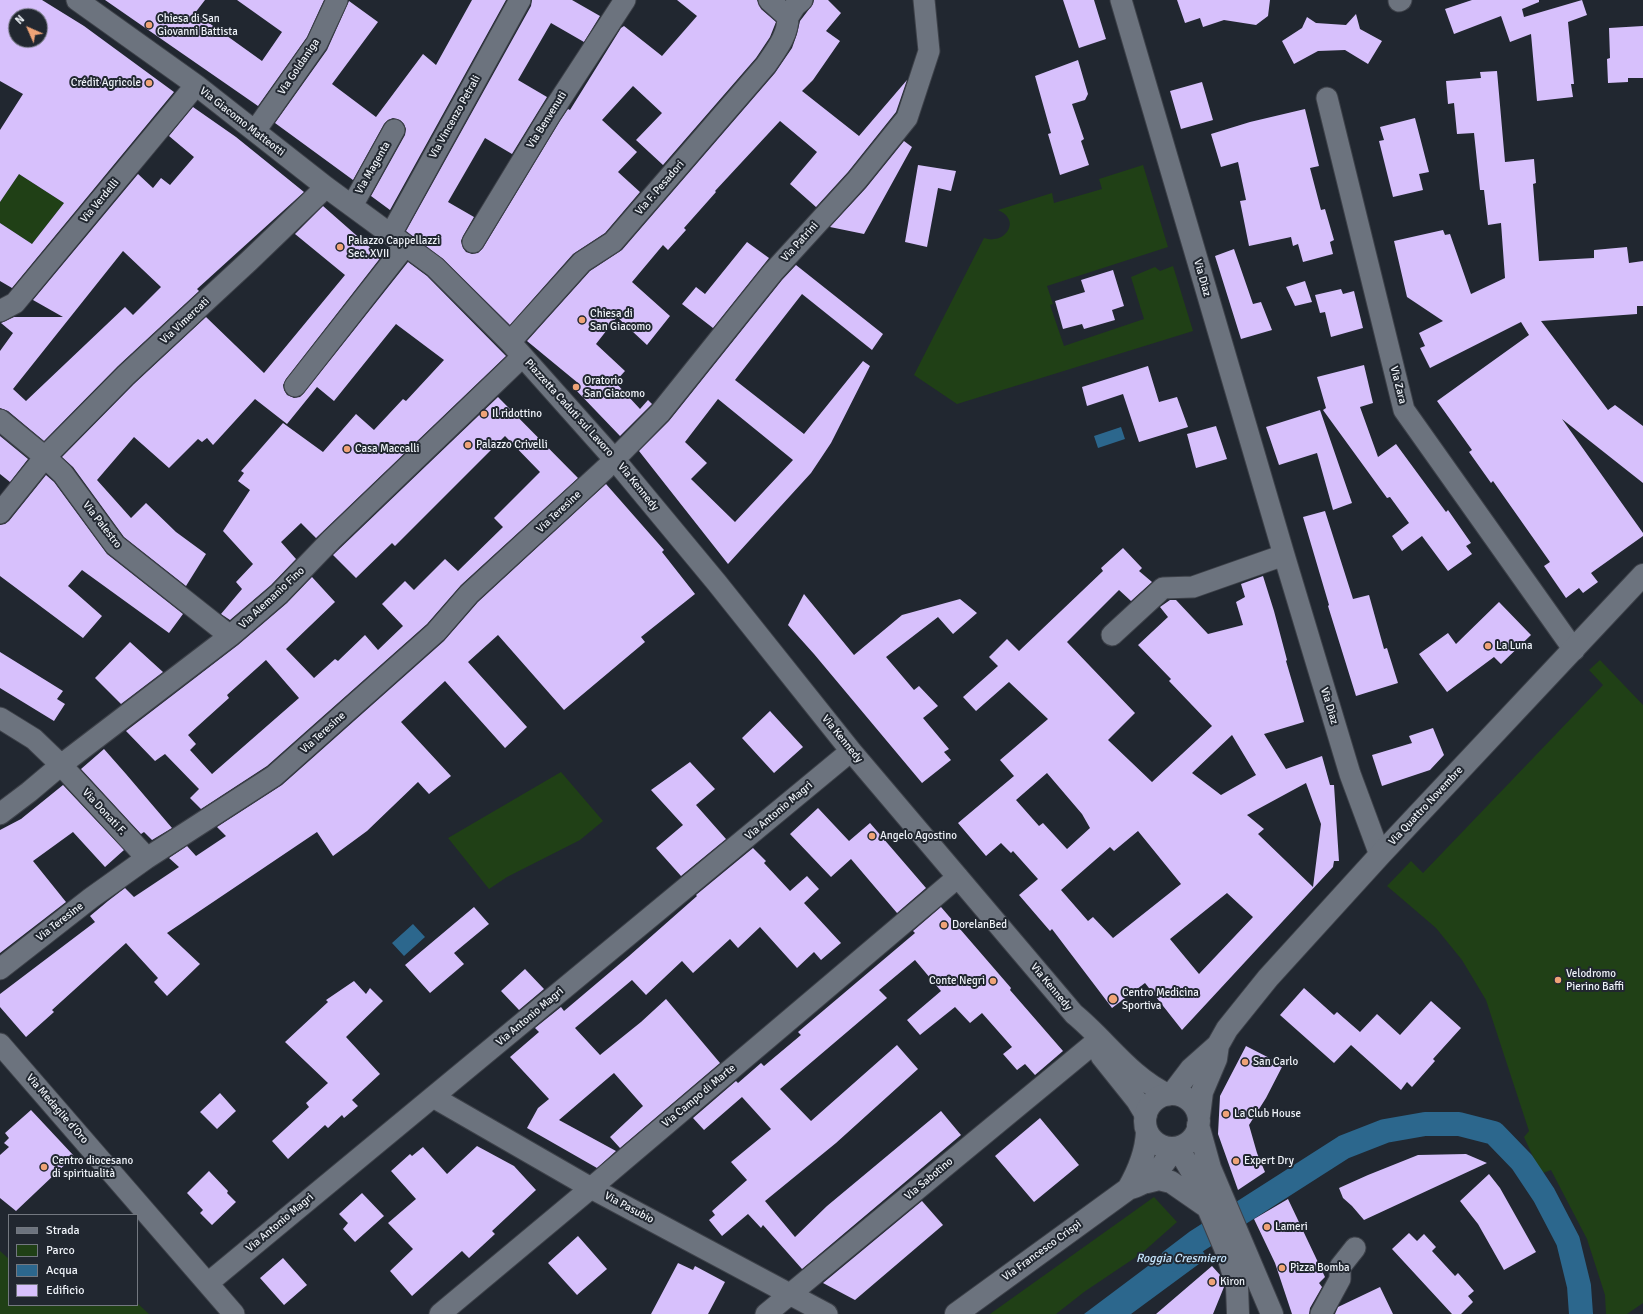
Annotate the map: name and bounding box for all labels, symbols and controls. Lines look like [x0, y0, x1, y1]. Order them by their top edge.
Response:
north arrow [8, 8, 48, 48]
place label: Chiesa di San Giovanni Battista [157, 12, 238, 38]
text: N [13, 13, 27, 27]
marker: Chiesa di San Giovanni Battista [144, 20, 154, 30]
street label: Via Goldaniga [275, 36, 323, 98]
street label: Via Vincenzo Petrali [427, 73, 483, 161]
place label: Crédit Agricole [71, 76, 141, 90]
marker: Crédit Agricole [144, 78, 154, 88]
street label: Via Giacomo Matteotti [197, 85, 287, 159]
street label: Via Benvenuti [524, 89, 570, 151]
street label: Via Magenta [353, 139, 393, 197]
street label: Via F. Pesadori [633, 158, 687, 218]
street label: Via Verdelli [78, 176, 122, 226]
street label: Via Patrini [779, 219, 821, 265]
place label: Palazzo Cappellazzi Sec. XVII [348, 234, 440, 260]
marker: Palazzo Cappellazzi Sec. XVII [335, 242, 345, 252]
street label: Via Diaz [1190, 258, 1214, 298]
street label: Via Vimercati [158, 295, 212, 347]
place label: Chiesa di San Giacomo [590, 307, 651, 333]
marker: Chiesa di San Giacomo [577, 315, 587, 325]
street label: Piazzetta Caduti sul Lavoro [522, 357, 616, 459]
street label: Via Zara [1387, 365, 1409, 405]
place label: Oratorio San Giacomo [584, 374, 645, 400]
marker: Oratorio San Giacomo [571, 382, 581, 392]
place label: Il ridottino [492, 407, 542, 421]
marker: Il ridottino [479, 409, 489, 419]
place label: Palazzo Crivelli [476, 438, 548, 452]
marker: Palazzo Crivelli [463, 440, 473, 450]
place label: Casa Maccalli [355, 442, 420, 456]
marker: Casa Maccalli [342, 444, 352, 454]
street label: Via Kennedy [615, 460, 661, 514]
street label: Via Teresine [534, 488, 584, 536]
street label: Via Palestro [80, 499, 124, 551]
street label: Via Alemanio Fino [237, 564, 307, 632]
place label: La Luna [1496, 639, 1533, 653]
marker: La Luna [1483, 641, 1493, 651]
street label: Via Diaz [1317, 686, 1341, 726]
street label: Via Teresine [298, 709, 348, 757]
street label: Via Kennedy [819, 712, 865, 766]
street label: Via Quattro Novembre [1386, 764, 1466, 848]
street label: Via Antonio Magri [743, 779, 815, 843]
street label: Via Donati F. [79, 786, 129, 838]
place label: Angelo Agostino [880, 829, 957, 843]
marker: Angelo Agostino [867, 831, 877, 841]
street label: Via Teresine [34, 900, 86, 944]
place label: DorelanBed [952, 918, 1007, 932]
marker: DorelanBed [939, 920, 949, 930]
street label: Via Kennedy [1027, 961, 1075, 1013]
place label: Velodromo Pierino Baffi [1566, 967, 1624, 993]
place label: Conte Negri [929, 974, 985, 988]
marker: Velodromo Pierino Baffi [1553, 975, 1563, 985]
marker: Conte Negri [988, 976, 998, 986]
street label: Via Antonio Magri [494, 985, 566, 1049]
place label: Centro Medicina Sportiva [1122, 986, 1199, 1012]
marker: Centro Medicina Sportiva [1107, 993, 1119, 1005]
place label: San Carlo [1253, 1055, 1298, 1069]
marker: San Carlo [1240, 1057, 1250, 1067]
street label: Via Campo di Marte [660, 1062, 738, 1130]
street label: Via Medaglie d'Oro [23, 1072, 91, 1146]
place label: La Club House [1234, 1107, 1301, 1121]
marker: La Club House [1221, 1109, 1231, 1119]
place label: Centro diocesano di spiritualità [52, 1154, 133, 1180]
place label: Expert Dry [1244, 1154, 1294, 1168]
street label: Via Sabotino [902, 1155, 956, 1203]
marker: Expert Dry [1231, 1156, 1241, 1166]
marker: Centro diocesano di spiritualità [39, 1162, 49, 1172]
street label: Via Pasubio [602, 1189, 656, 1227]
street label: Via Antonio Magri [244, 1191, 316, 1255]
legend [8, 1214, 138, 1306]
street label: Via Francesco Crispi [1000, 1218, 1084, 1284]
place label: Lameri [1275, 1220, 1308, 1234]
marker: Lameri [1262, 1222, 1272, 1232]
text: Strada [46, 1223, 80, 1238]
text: Parco [46, 1243, 75, 1258]
water label: Roggia Cresmiero [1136, 1252, 1226, 1266]
place label: Pizza Bomba [1290, 1261, 1350, 1275]
text: Acqua [46, 1263, 78, 1278]
marker: Pizza Bomba [1277, 1263, 1287, 1273]
place label: Kiron [1220, 1275, 1245, 1289]
marker: Kiron [1207, 1277, 1217, 1287]
text: Edificio [46, 1283, 84, 1298]

